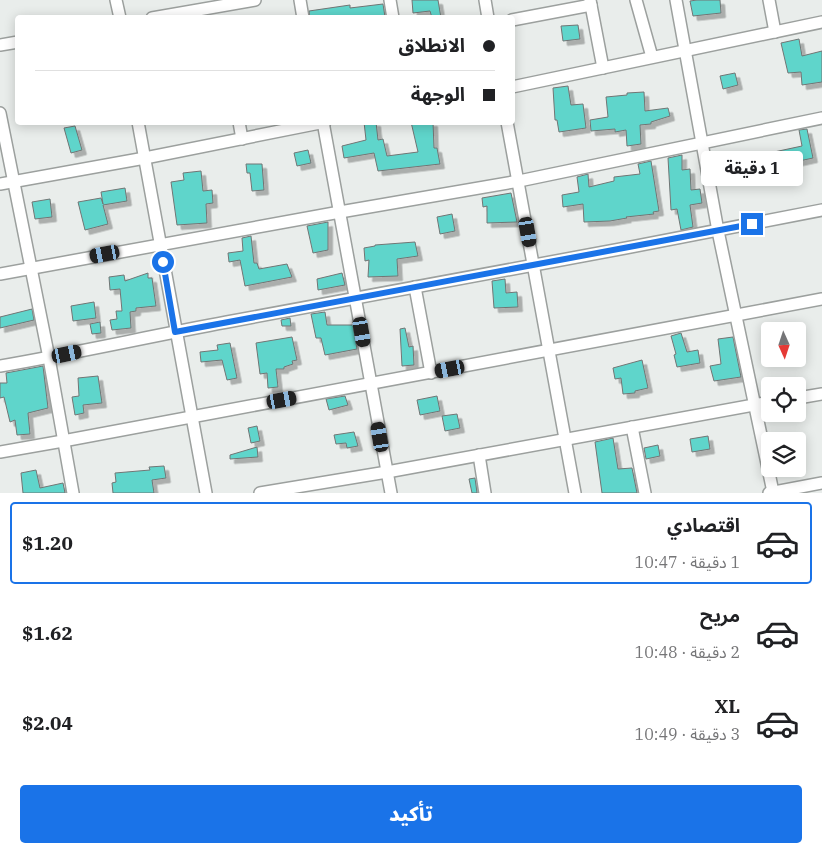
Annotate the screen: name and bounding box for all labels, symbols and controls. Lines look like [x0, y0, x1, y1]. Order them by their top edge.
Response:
text: الانطلاق [399, 33, 465, 57]
text: الوجهة [411, 82, 465, 106]
callout: 1 دقيقة [701, 152, 803, 186]
text: 1 دقيقة [724, 158, 780, 178]
route end [741, 213, 763, 235]
car [518, 216, 537, 248]
car [88, 244, 121, 264]
route start [152, 251, 174, 273]
car [352, 316, 371, 348]
north arrow [761, 322, 806, 368]
map controls [761, 322, 806, 477]
car [50, 344, 83, 364]
car [433, 359, 466, 379]
button: locate [761, 377, 806, 422]
car [265, 390, 298, 410]
car [370, 421, 389, 453]
button: layers [761, 432, 806, 477]
text: اقتصادي [667, 513, 740, 537]
icon: car [755, 521, 800, 566]
text: $1.20 [22, 531, 73, 555]
text: 1 دقيقة · 10:47 [635, 552, 740, 572]
text: مريح [700, 603, 740, 627]
icon: car [755, 611, 800, 656]
text: $1.62 [22, 621, 73, 645]
text: 2 دقيقة · 10:48 [635, 642, 740, 662]
text: XL [714, 694, 740, 718]
icon: car [755, 701, 800, 746]
text: $2.04 [22, 711, 73, 735]
text: 3 دقيقة · 10:49 [635, 724, 740, 744]
button: تأكيد [20, 785, 802, 843]

